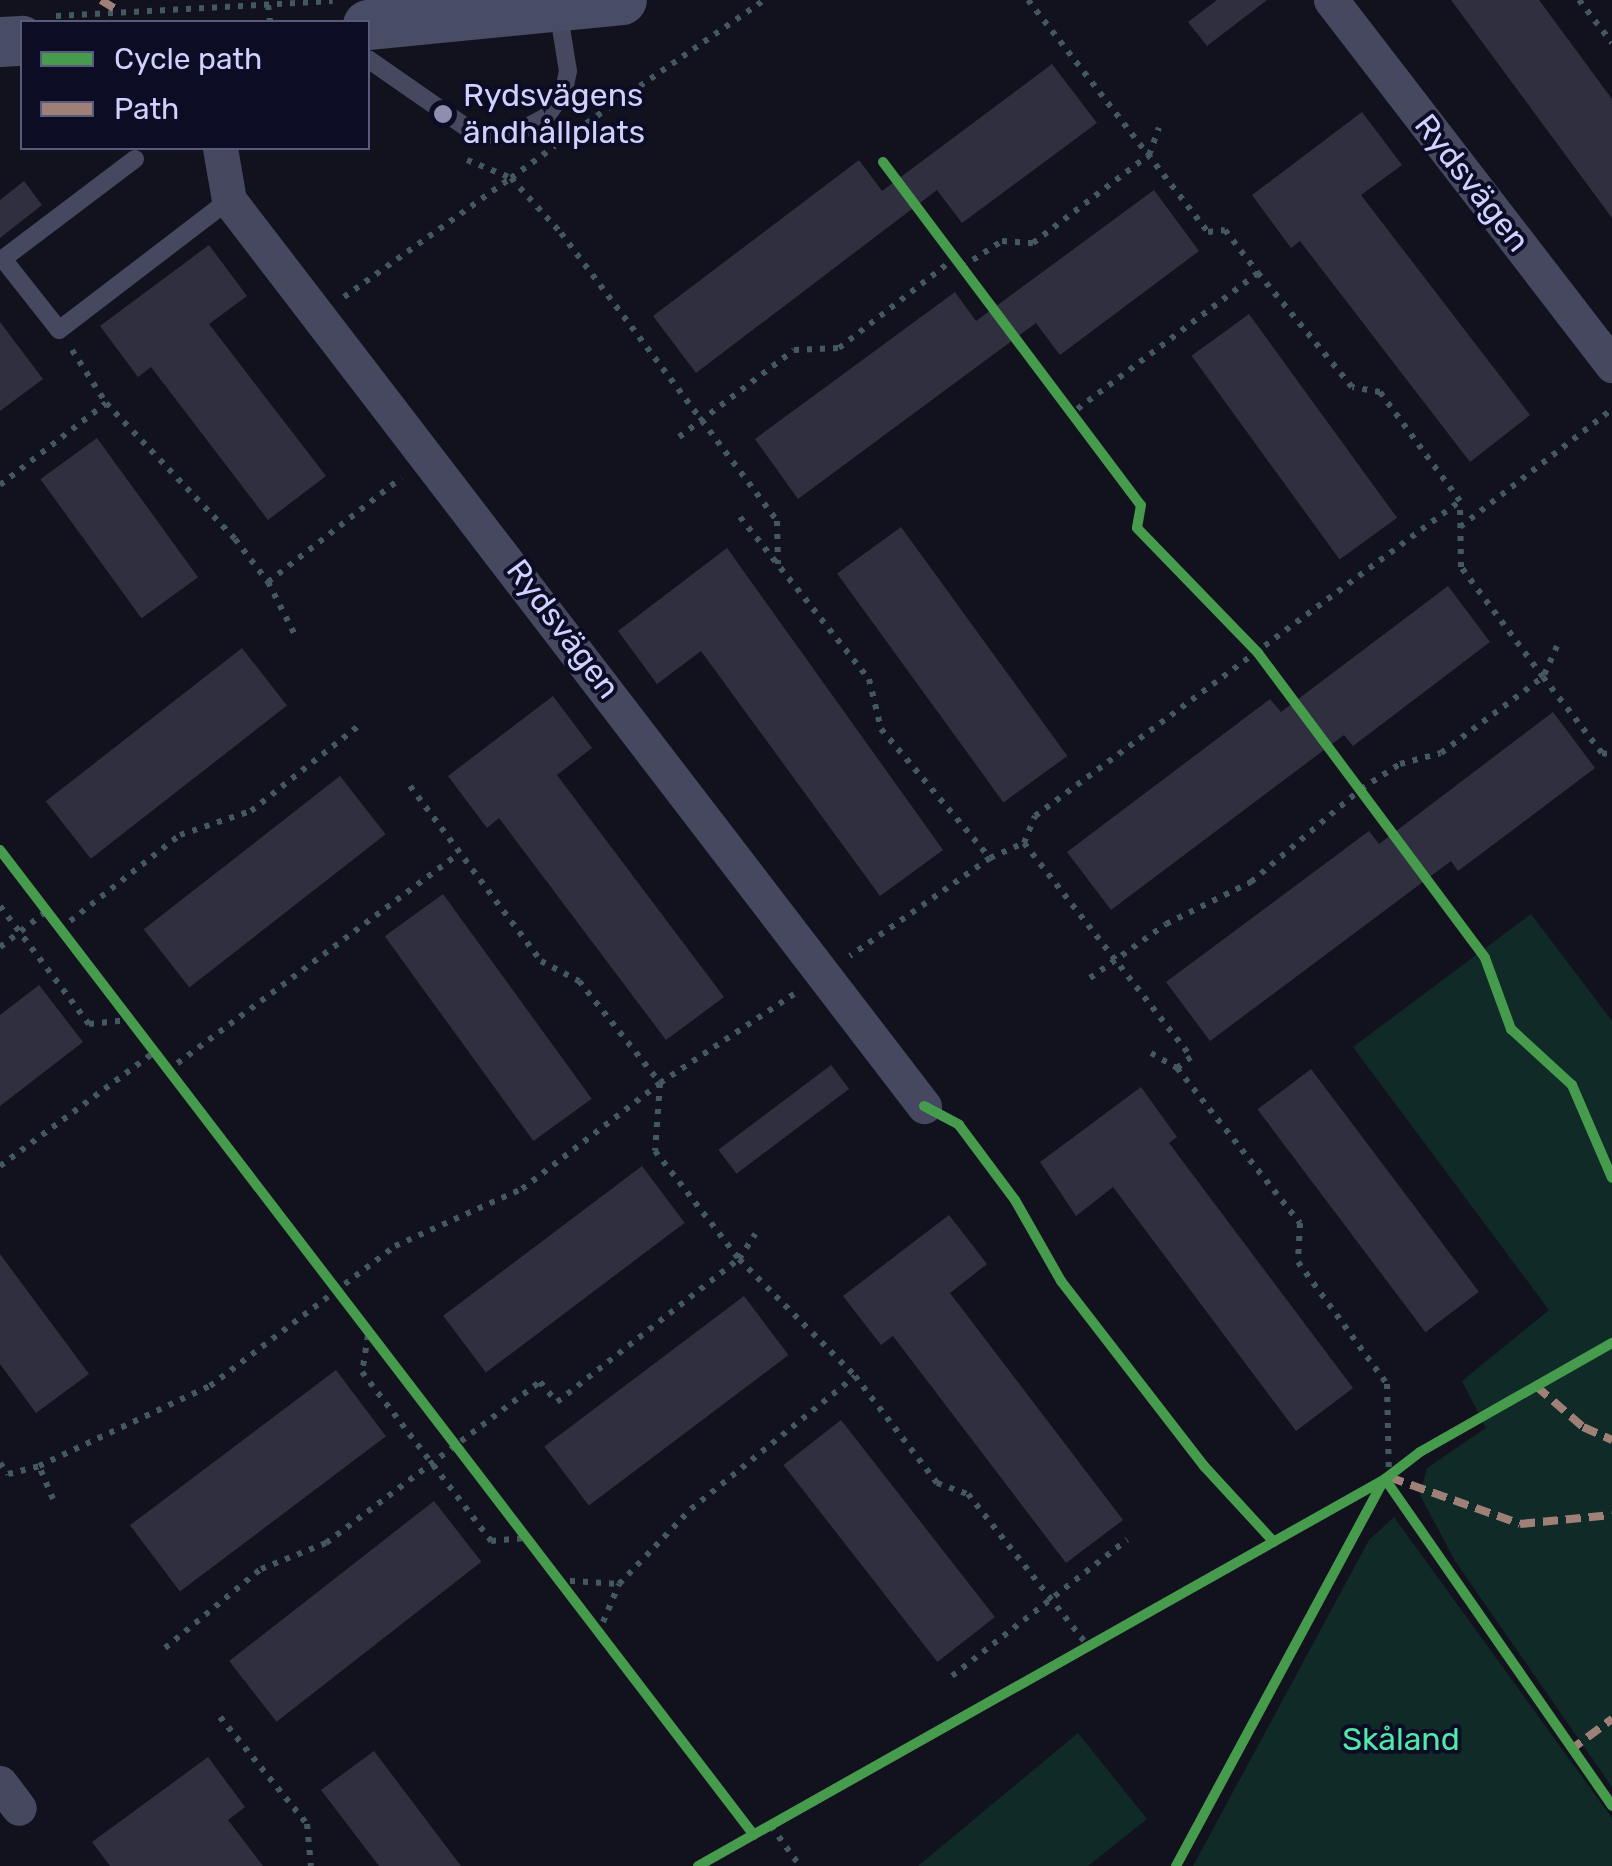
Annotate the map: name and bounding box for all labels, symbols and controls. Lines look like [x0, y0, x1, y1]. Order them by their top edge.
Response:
legend [20, 20, 370, 150]
text: Cycle path [114, 41, 262, 77]
place label: Rydsvägens ändhållplats [463, 77, 645, 152]
text: Path [114, 91, 179, 127]
marker: Rydsvägens ändhållplats [432, 103, 454, 125]
street label: Rydsvägen [1406, 107, 1538, 259]
street label: Rydsvägen [498, 552, 628, 706]
park label: Skåland [1342, 1720, 1460, 1758]

